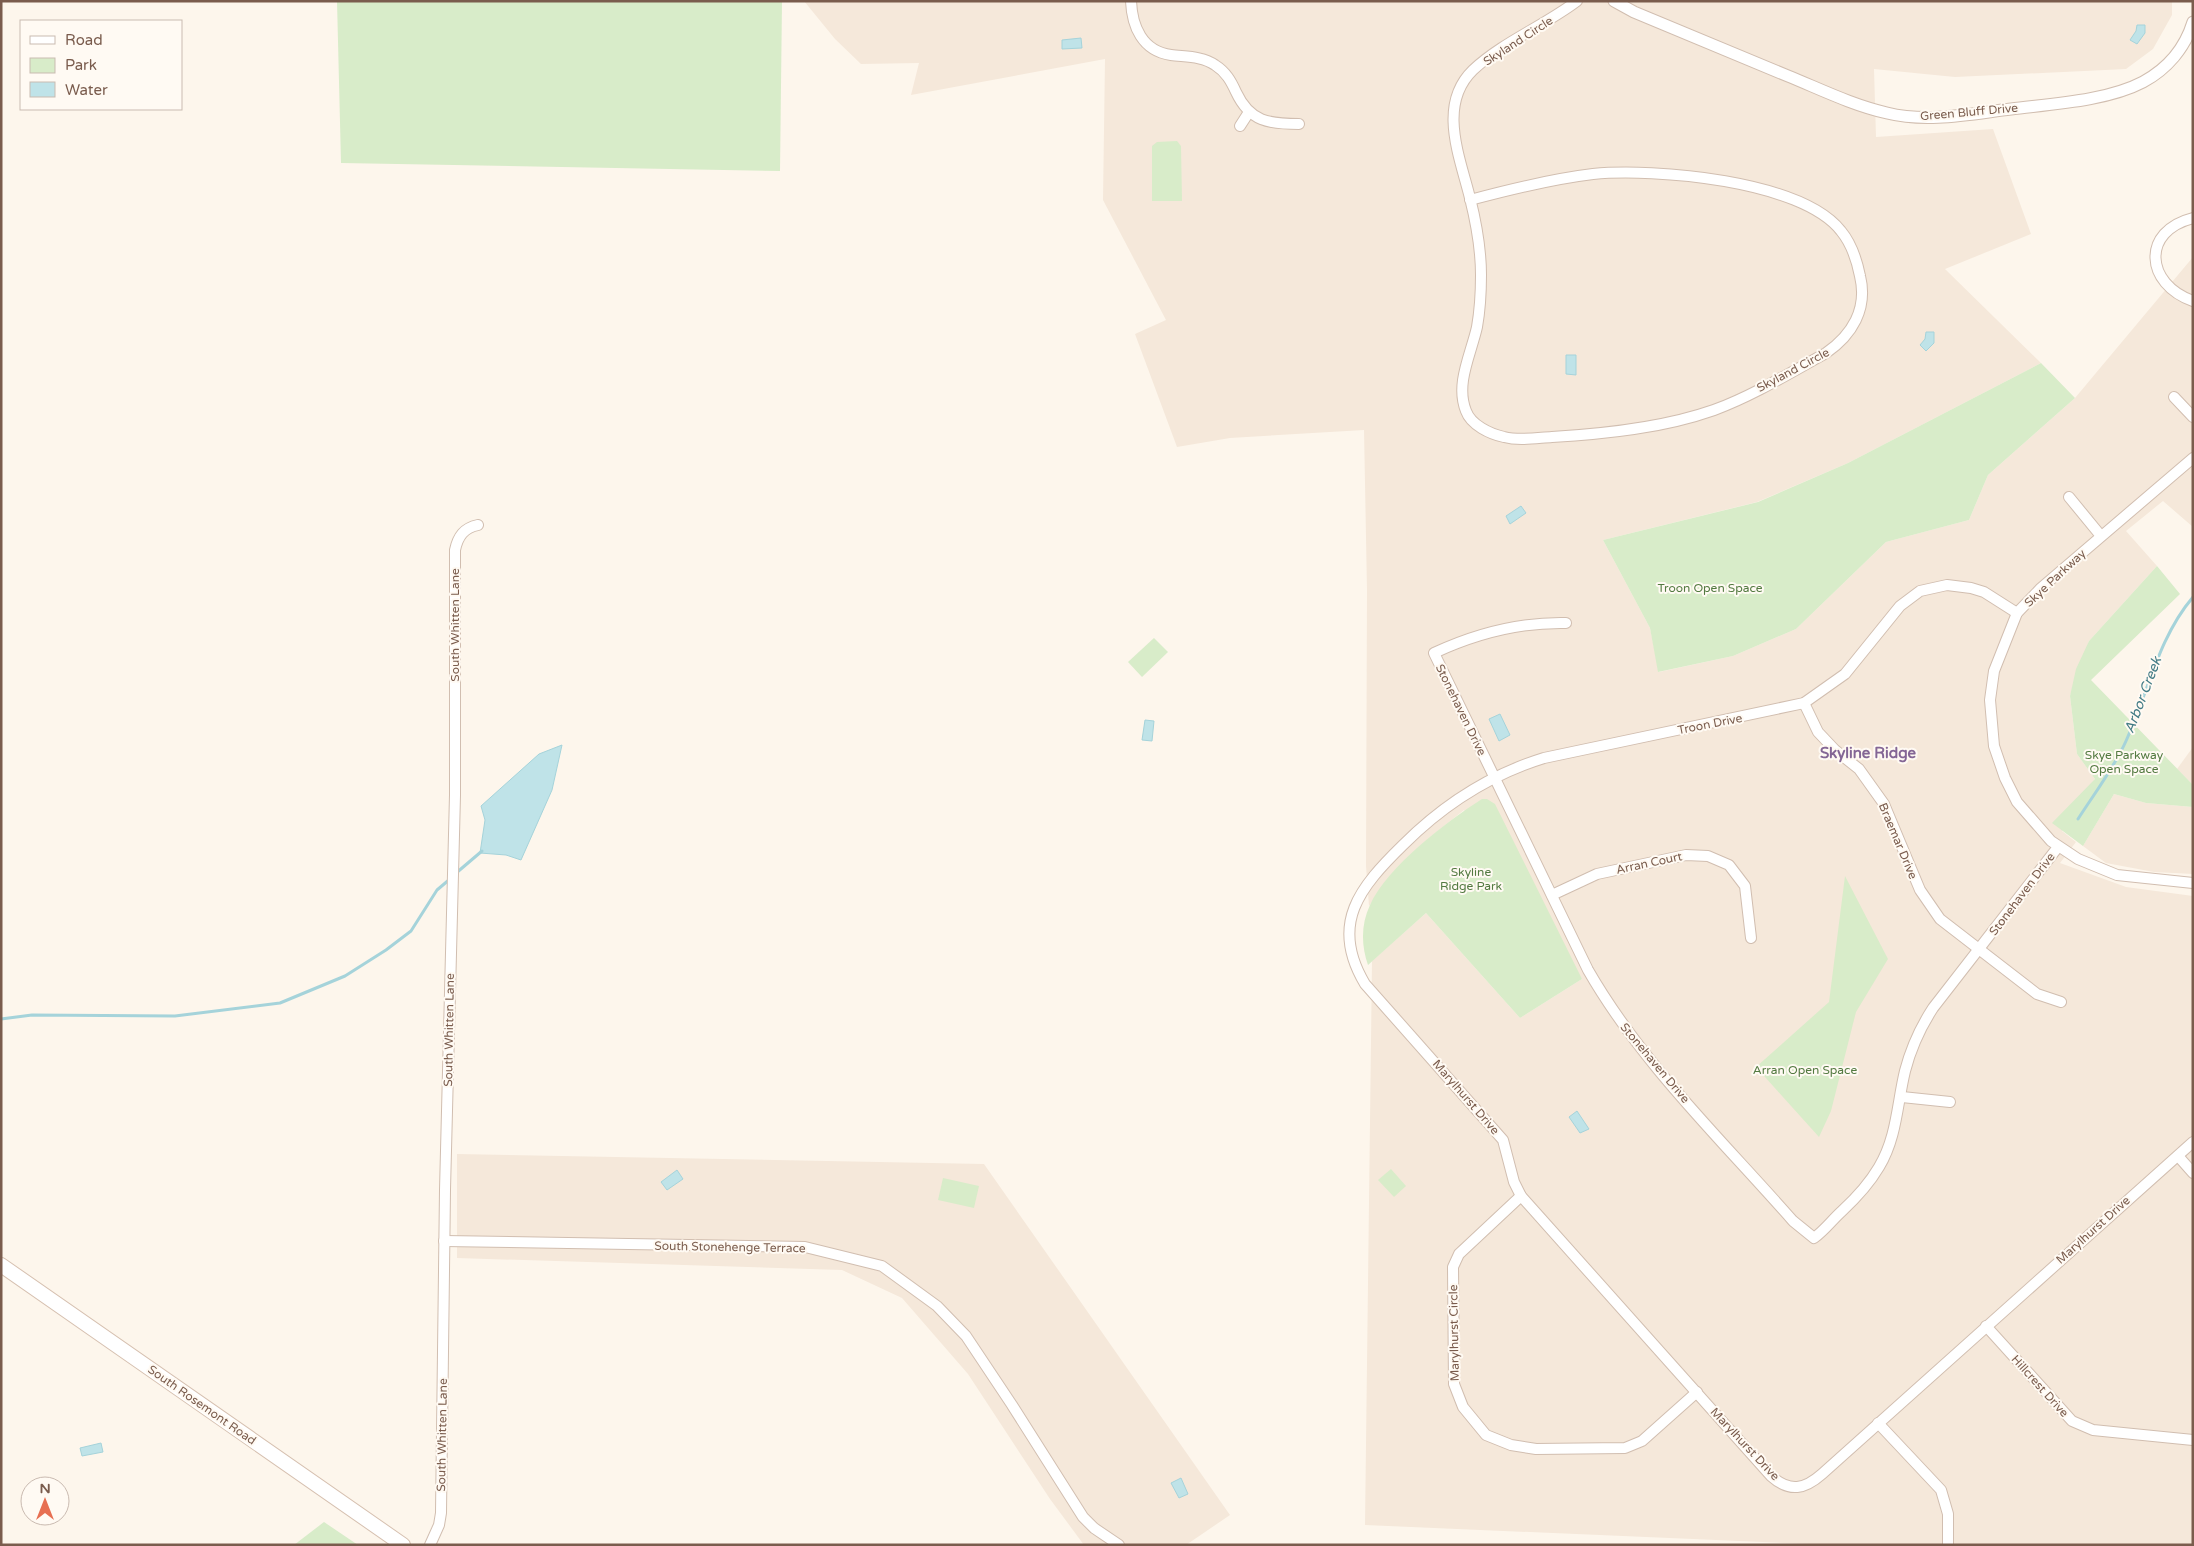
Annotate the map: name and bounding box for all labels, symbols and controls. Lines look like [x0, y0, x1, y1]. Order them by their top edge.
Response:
street label: Skyland Circle [1481, 13, 1556, 69]
legend [20, 20, 182, 110]
text: Road [65, 31, 103, 49]
text: Park [65, 56, 97, 74]
text: Water [65, 81, 108, 99]
street label: Green Bluff Drive [1920, 101, 2019, 123]
street label: Skyland Circle [1754, 345, 1832, 395]
street label: Skye Parkway [2022, 546, 2089, 610]
street label: South Whitten Lane [448, 568, 462, 682]
park label: Troon Open Space [1657, 581, 1763, 595]
water label: Arbor Creek [2121, 653, 2166, 736]
street label: Stonehaven Drive [1433, 662, 1489, 758]
street label: Troon Drive [1676, 711, 1744, 737]
district label: Skyline Ridge [1820, 744, 1917, 763]
park label: Skye Parkway Open Space [2085, 748, 2164, 776]
street label: Braemar Drive [1876, 801, 1920, 881]
street label: Arran Court [1615, 849, 1684, 877]
street label: Stonehaven Drive [1986, 850, 2058, 938]
park label: Skyline Ridge Park [1440, 865, 1503, 893]
street label: South Whitten Lane [441, 973, 457, 1087]
street label: Stonehaven Drive [1617, 1020, 1693, 1106]
street label: Marylhurst Drive [1430, 1057, 1502, 1137]
park label: Arran Open Space [1753, 1063, 1857, 1077]
street label: Marylhurst Drive [2053, 1193, 2133, 1267]
street label: South Stonehenge Terrace [654, 1239, 806, 1255]
street label: Marylhurst Circle [1446, 1284, 1462, 1382]
street label: Hillcrest Drive [2009, 1352, 2072, 1420]
street label: South Rosemont Road [145, 1362, 259, 1448]
street label: South Whitten Lane [434, 1378, 450, 1492]
street label: Marylhurst Drive [1708, 1405, 1782, 1483]
north arrow [20, 1476, 70, 1526]
text: N [39, 1480, 51, 1497]

